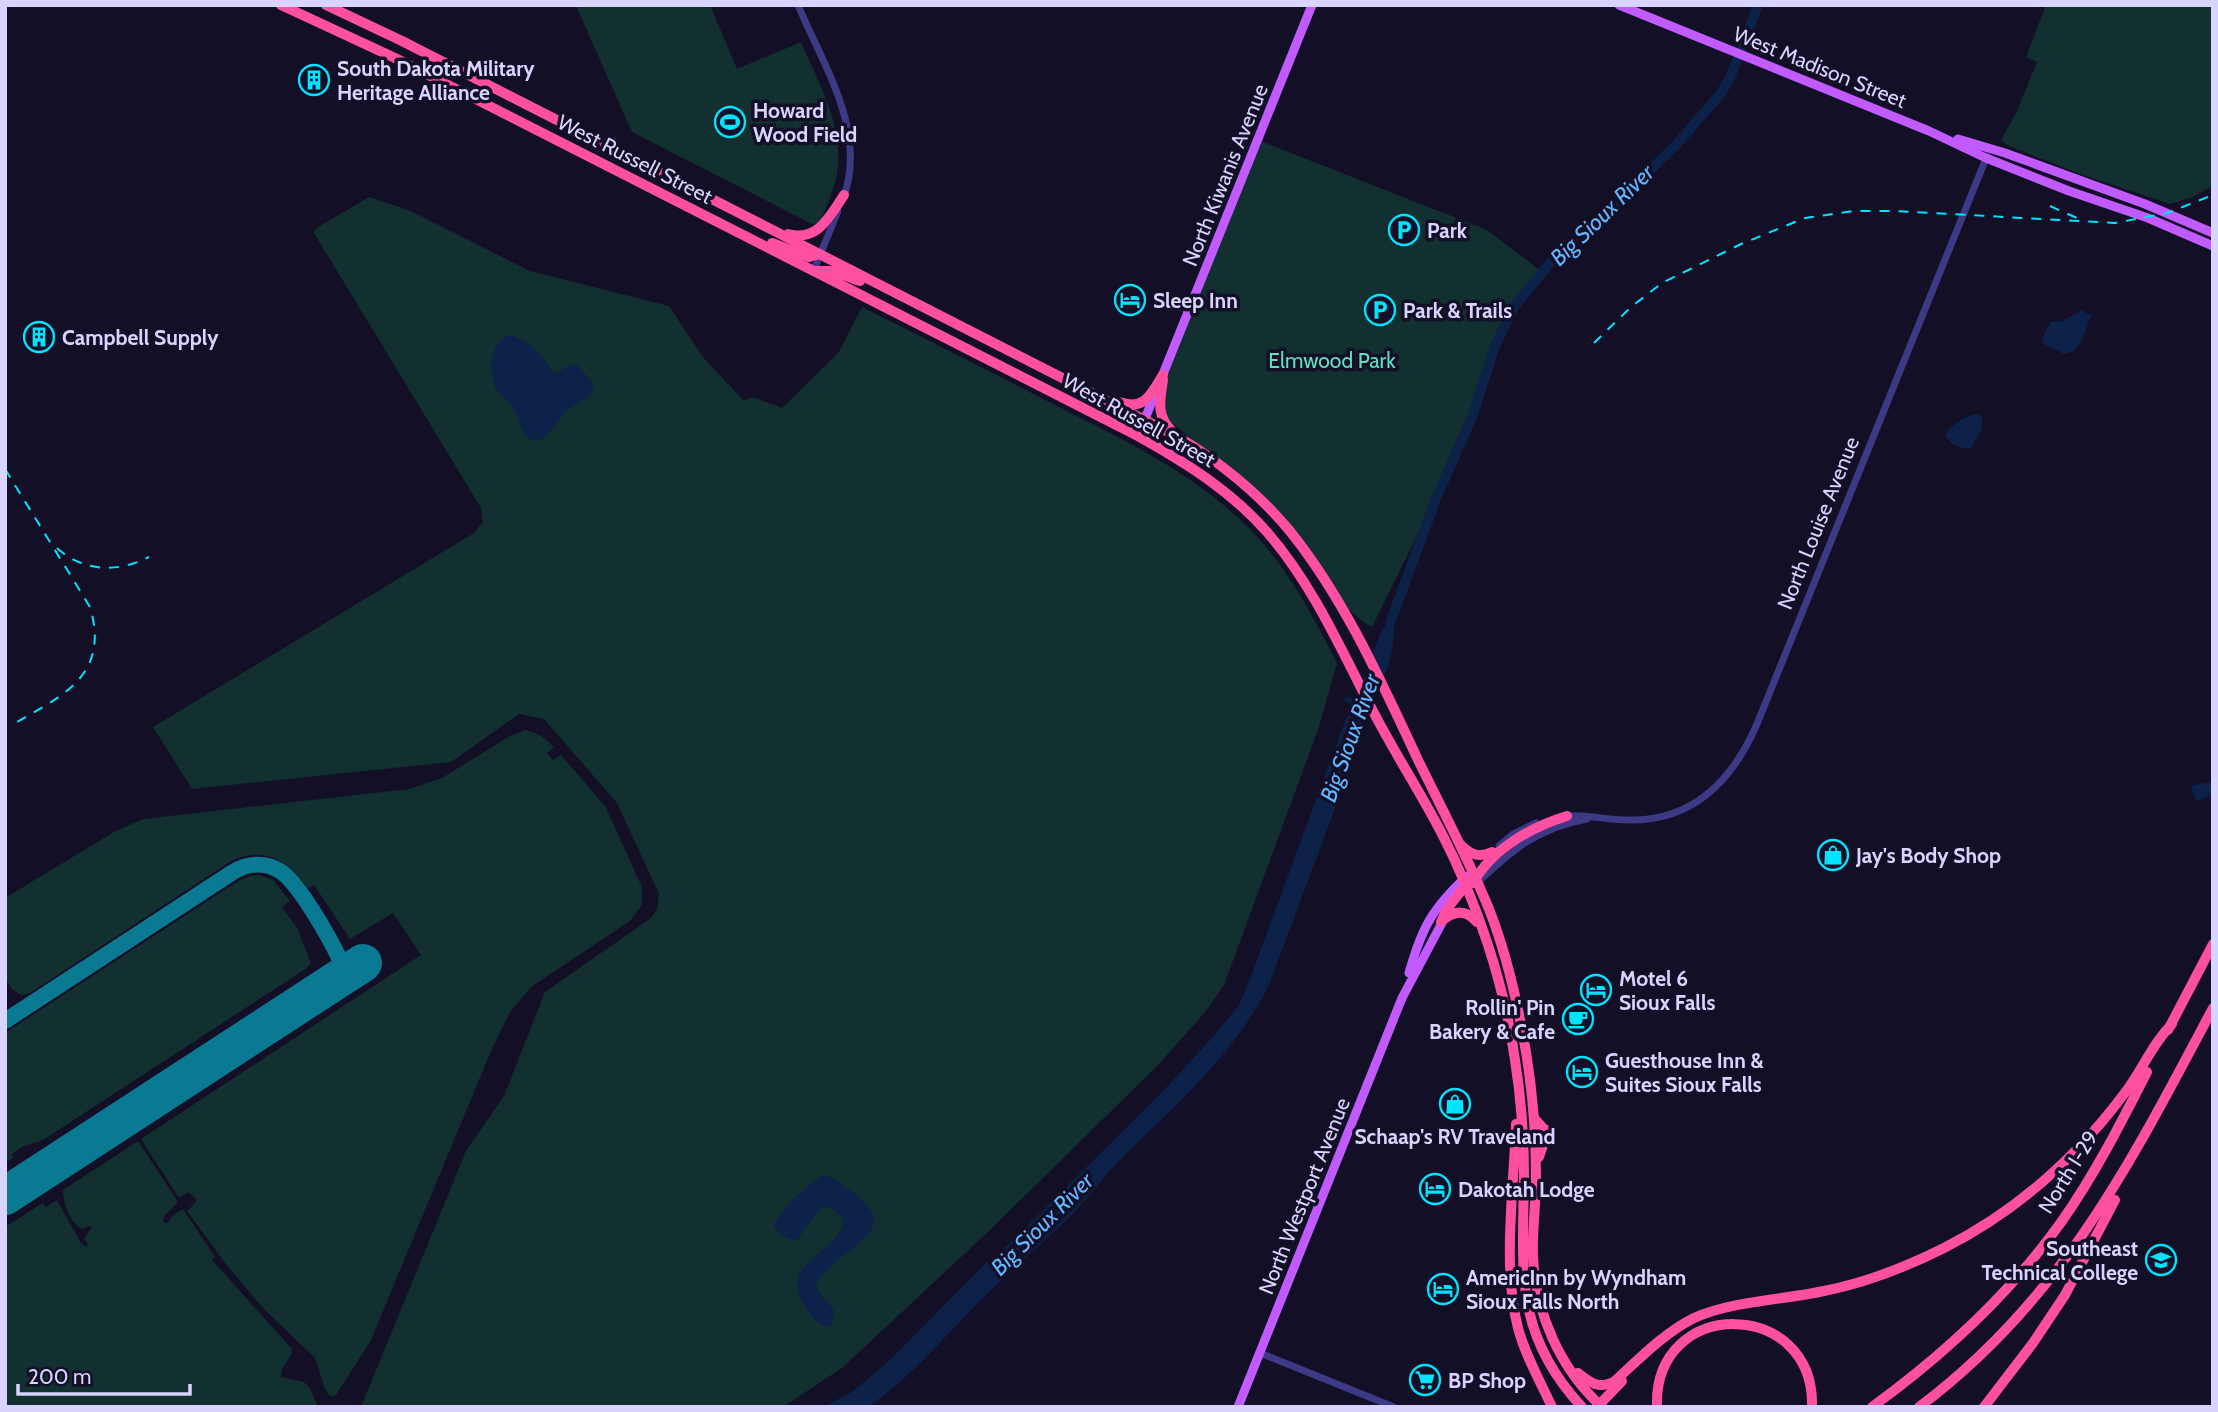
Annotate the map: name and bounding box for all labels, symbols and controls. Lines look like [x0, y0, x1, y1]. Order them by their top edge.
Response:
street label: West Madison Street [1730, 21, 1910, 113]
place label: South Dakota Military Heritage Alliance [337, 56, 535, 105]
building icon: South Dakota Military Heritage Alliance [297, 63, 331, 97]
street label: North Kiwanis Avenue [1177, 80, 1273, 270]
place label: Howard Wood Field [753, 98, 857, 147]
sports icon: Howard Wood Field [713, 105, 747, 139]
street label: West Russell Street [553, 109, 717, 209]
water label: Big Sioux River [1544, 158, 1660, 271]
parking icon: Park [1387, 213, 1421, 247]
place label: Park [1427, 218, 1468, 243]
hotel icon: Sleep Inn [1113, 283, 1147, 317]
place label: Sleep Inn [1153, 288, 1238, 313]
parking icon: Park & Trails [1363, 293, 1397, 327]
place label: Park & Trails [1403, 298, 1512, 323]
building icon: Campbell Supply [22, 320, 56, 354]
place label: Campbell Supply [62, 325, 219, 350]
park label: Elmwood Park [1268, 348, 1396, 373]
street label: West Russell Street [1058, 368, 1220, 472]
street label: North Louise Avenue [1772, 433, 1864, 613]
water label: Big Sioux River [1314, 670, 1386, 806]
shop icon: Jay's Body Shop [1816, 838, 1850, 872]
place label: Jay's Body Shop [1855, 843, 2001, 868]
place label: Motel 6 Sioux Falls [1619, 966, 1715, 1015]
hotel icon: Motel 6 Sioux Falls [1579, 973, 1613, 1007]
place label: Rollin' Pin Bakery & Cafe [1429, 995, 1555, 1044]
cafe icon: Rollin' Pin Bakery & Cafe [1561, 1002, 1595, 1036]
place label: Guesthouse Inn & Suites Sioux Falls [1605, 1048, 1765, 1097]
hotel icon: Guesthouse Inn & Suites Sioux Falls [1565, 1055, 1599, 1089]
shop icon: Schaap's RV Traveland [1438, 1087, 1472, 1121]
street label: North Westport Avenue [1253, 1094, 1355, 1298]
place label: Schaap's RV Traveland [1354, 1124, 1556, 1149]
street label: North I-29 [2033, 1126, 2103, 1218]
water label: Big Sioux River [985, 1166, 1100, 1281]
hotel icon: Dakotah Lodge [1418, 1172, 1452, 1206]
place label: Dakotah Lodge [1458, 1177, 1595, 1202]
place label: Southeast Technical College [1982, 1236, 2138, 1285]
school or university icon: Southeast Technical College [2144, 1243, 2178, 1277]
place label: AmericInn by Wyndham Sioux Falls North [1466, 1265, 1686, 1314]
hotel icon: AmericInn by Wyndham Sioux Falls North [1426, 1272, 1460, 1306]
scale bar [18, 1352, 189, 1396]
supermarket icon: BP Shop [1408, 1363, 1442, 1397]
text: 200 m [28, 1364, 91, 1389]
place label: BP Shop [1448, 1368, 1526, 1393]

